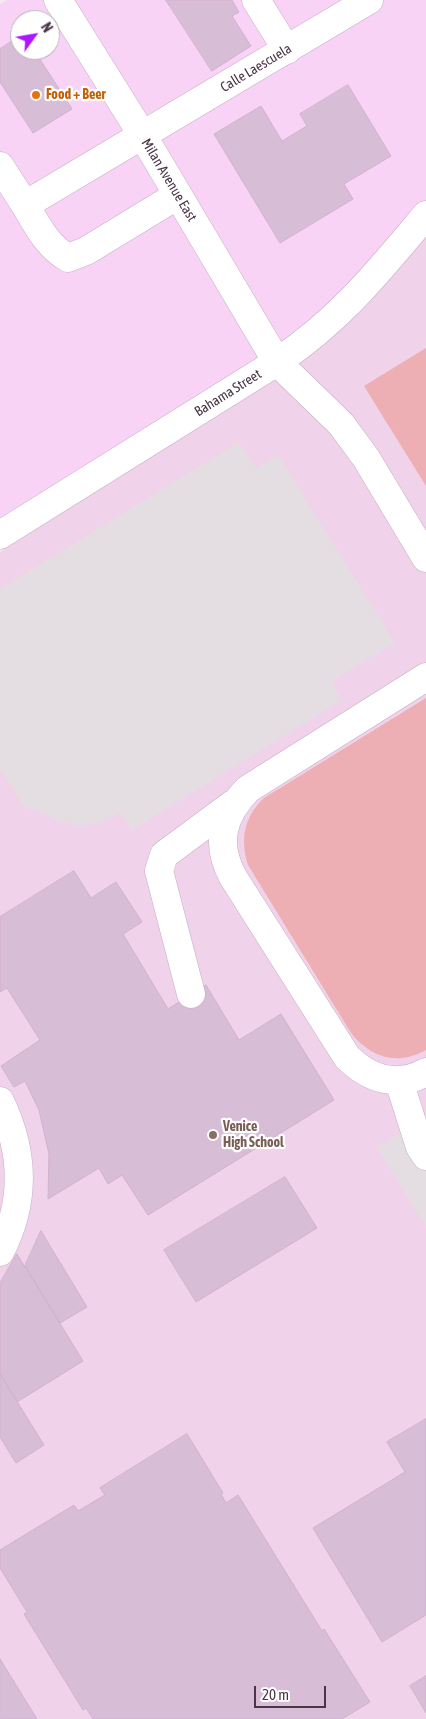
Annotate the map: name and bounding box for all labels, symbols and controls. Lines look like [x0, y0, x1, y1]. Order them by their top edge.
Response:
north arrow [10, 10, 60, 60]
text: N [38, 20, 56, 35]
street label: Calle Laescuela [217, 40, 295, 96]
place label: Food + Beer [46, 87, 106, 103]
marker: Food + Beer [30, 89, 42, 101]
street label: Milan Avenue East [138, 136, 200, 224]
street label: Bahama Street [191, 366, 265, 420]
place label: Venice High School [223, 1119, 284, 1152]
marker: Venice High School [207, 1129, 219, 1141]
scale bar [256, 1676, 328, 1708]
text: 20 m [262, 1686, 289, 1703]

